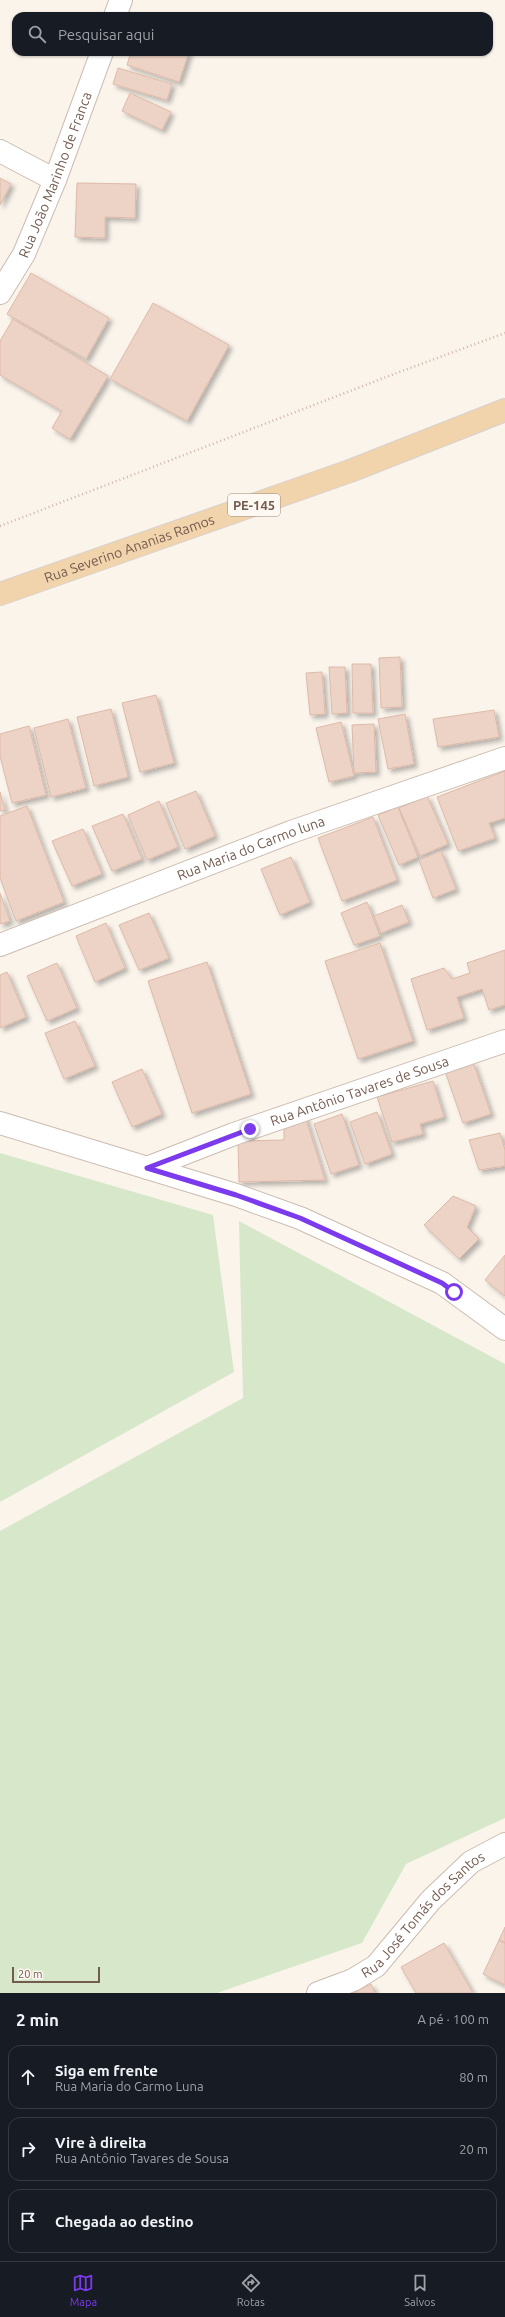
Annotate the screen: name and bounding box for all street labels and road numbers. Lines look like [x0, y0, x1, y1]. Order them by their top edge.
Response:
street label: Rua João Marinho de Franca [15, 90, 95, 260]
road number: PE-145 [228, 494, 280, 516]
street label: Rua Severino Ananias Ramos [42, 511, 217, 586]
street label: Rua Maria do Carmo luna [175, 813, 327, 883]
street label: Rua Antônio Tavares de Sousa [268, 1053, 451, 1129]
street label: Rua José Tomás dos Santos [358, 1848, 487, 1981]

